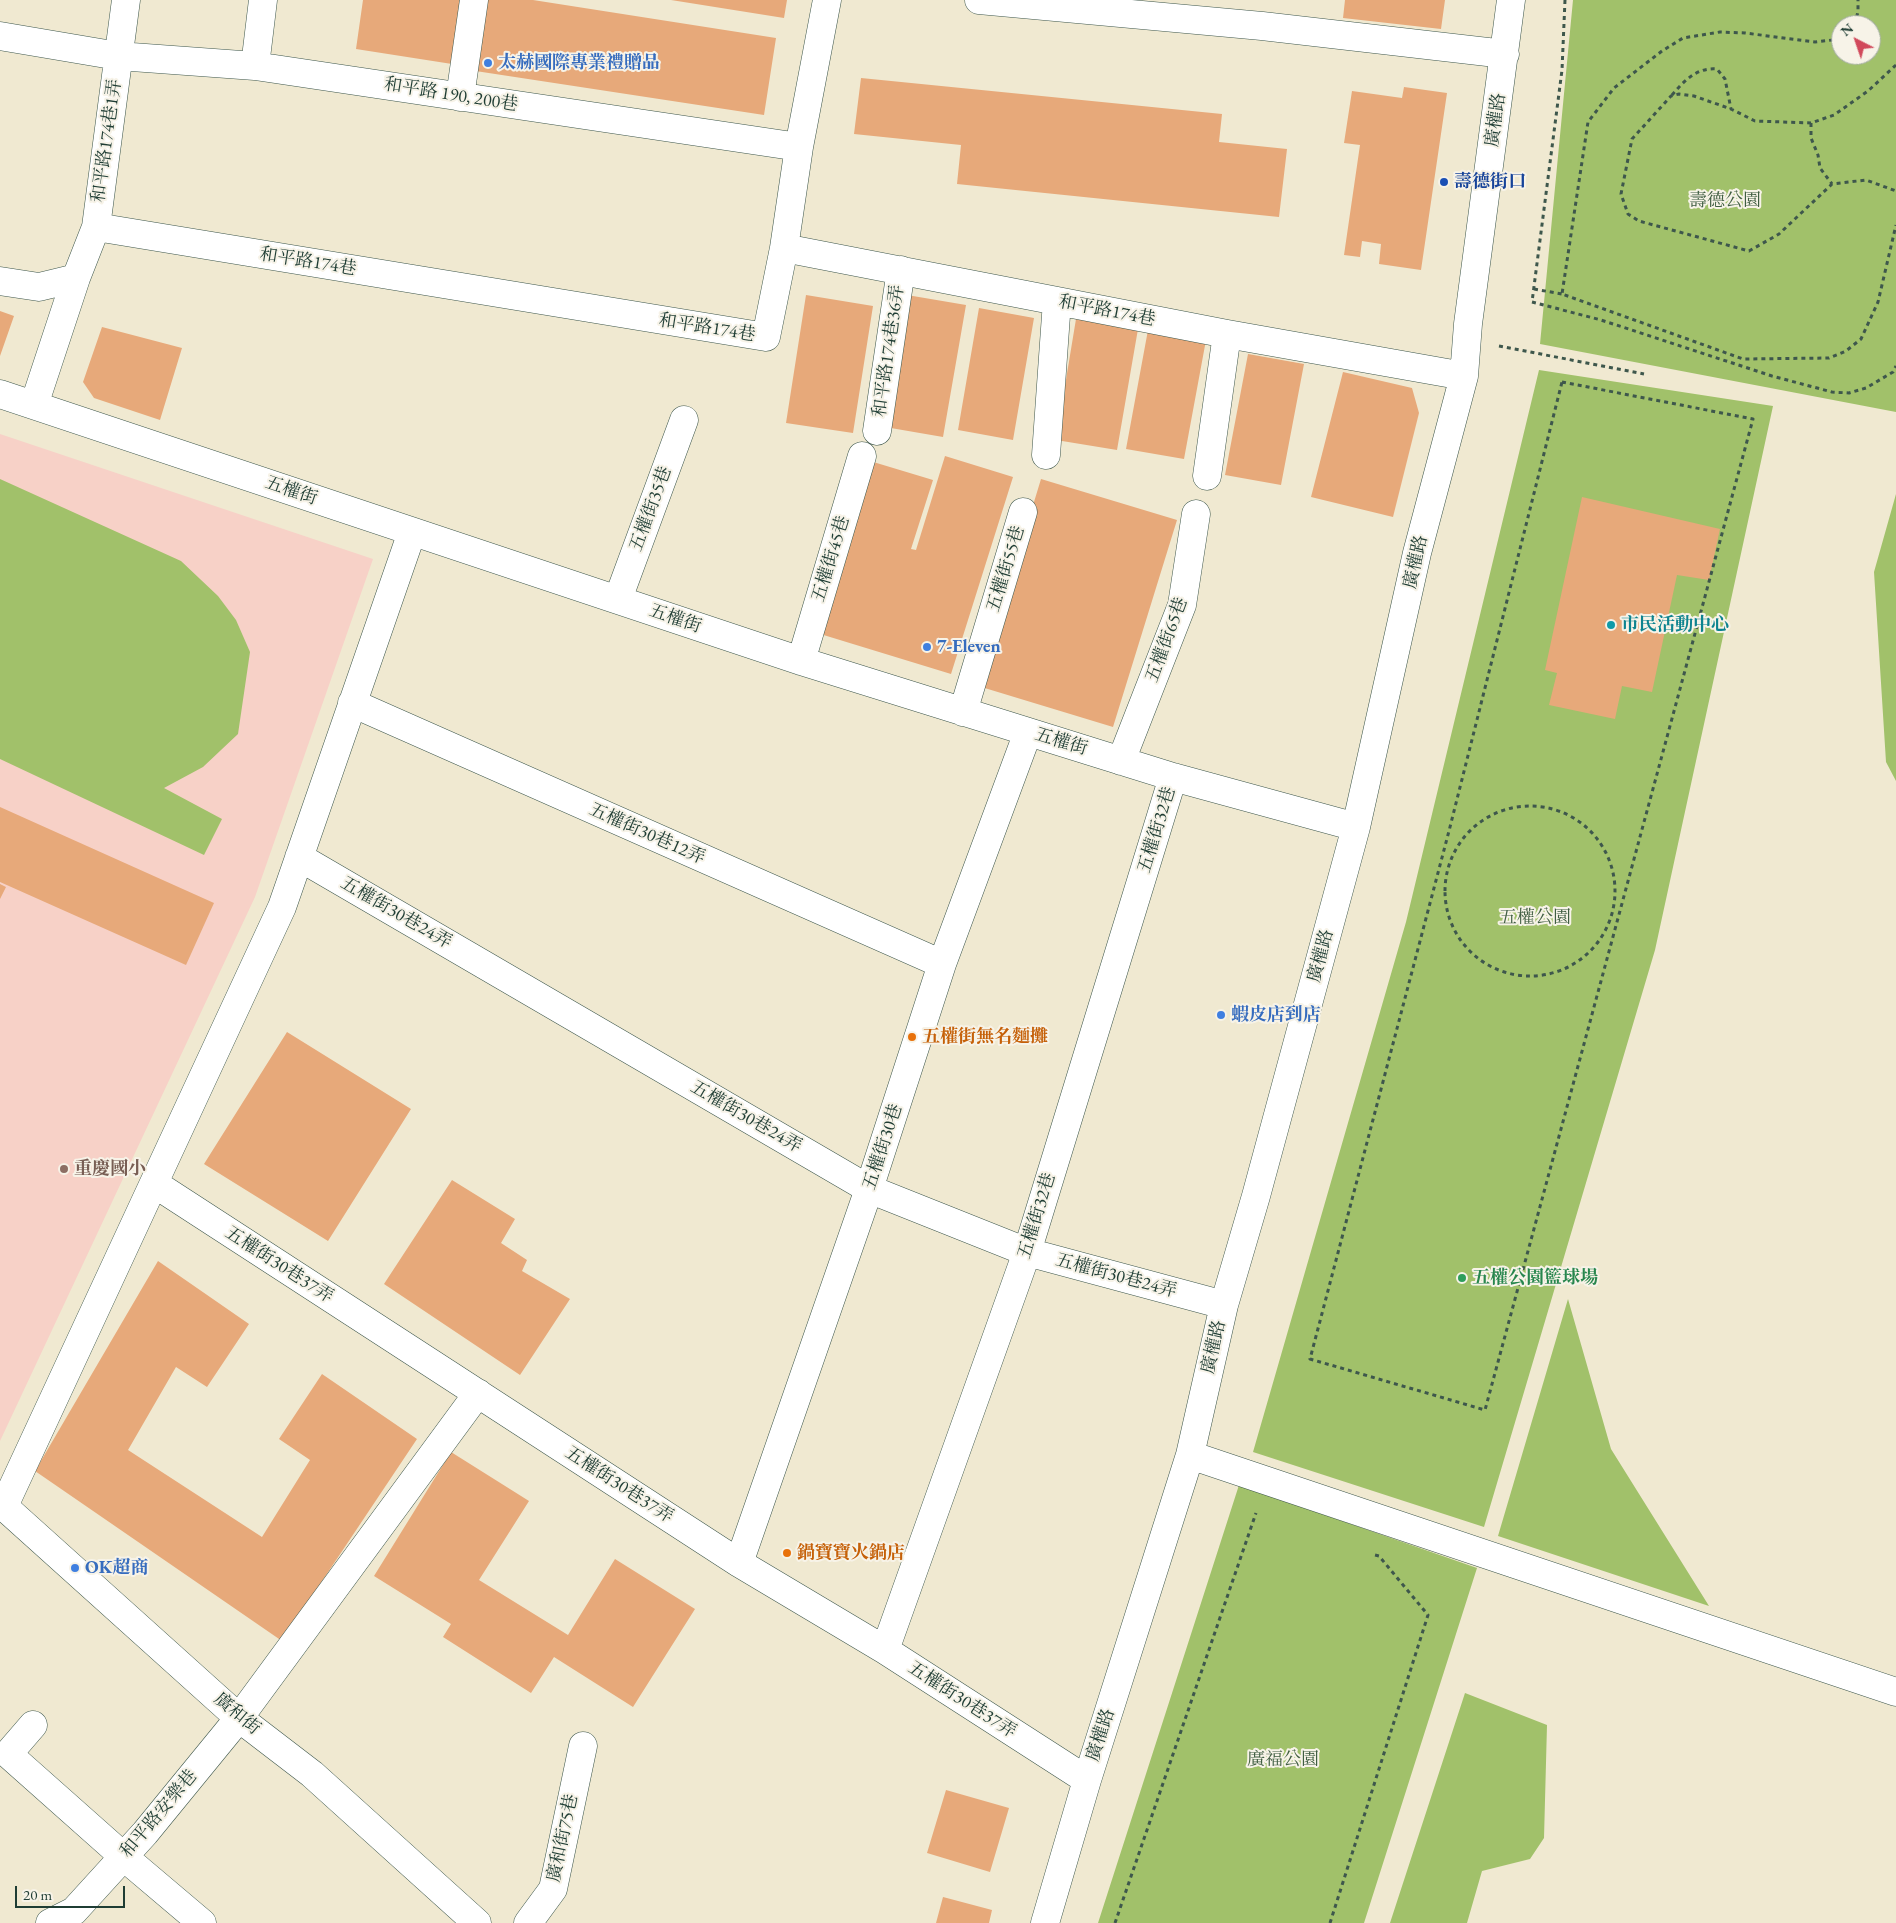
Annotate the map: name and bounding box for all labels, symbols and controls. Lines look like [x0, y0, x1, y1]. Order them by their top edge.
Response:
north arrow [1831, 15, 1881, 65]
text: N [1837, 19, 1857, 40]
place label: 太赫國際專業禮贈品 [498, 52, 660, 74]
marker: 太赫國際專業禮贈品 [482, 57, 494, 69]
street label: 和平路 190, 200巷 [383, 74, 519, 116]
street label: 和平路174巷1弄 [88, 78, 126, 204]
street label: 廣權路 [1482, 92, 1510, 148]
place label: 壽德街口 [1454, 171, 1526, 193]
marker: 壽德街口 [1438, 176, 1450, 188]
park label: 壽德公園 [1689, 190, 1761, 212]
street label: 和平路174巷 [258, 244, 358, 280]
street label: 和平路174巷36弄 [869, 284, 909, 418]
street label: 和平路174巷 [1057, 291, 1157, 331]
street label: 和平路174巷 [657, 310, 757, 346]
street label: 五權街35巷 [626, 463, 676, 555]
street label: 五權街 [262, 472, 320, 510]
street label: 五權街45巷 [808, 513, 854, 605]
street label: 五權街55巷 [983, 523, 1029, 615]
street label: 廣權路 [1399, 533, 1433, 591]
street label: 五權街65巷 [1142, 594, 1192, 686]
street label: 五權街 [646, 600, 704, 638]
place label: 市民活動中心 [1621, 614, 1729, 636]
marker: 市民活動中心 [1605, 619, 1617, 631]
place label: 7-Eleven [937, 636, 1001, 658]
marker: 7-Eleven [921, 641, 933, 653]
street label: 五權街 [1032, 724, 1090, 760]
street label: 五權街32巷 [1134, 784, 1180, 876]
street label: 五權街30巷12弄 [586, 799, 708, 869]
street label: 五權街30巷24弄 [337, 873, 455, 953]
park label: 五權公園 [1499, 907, 1571, 929]
street label: 廣權路 [1304, 927, 1338, 985]
place label: 蝦皮店到店 [1231, 1004, 1321, 1026]
marker: 蝦皮店到店 [1215, 1009, 1227, 1021]
place label: 五權街無名麵攤 [922, 1026, 1048, 1048]
marker: 五權街無名麵攤 [906, 1031, 918, 1043]
street label: 五權街30巷24弄 [687, 1077, 805, 1157]
street label: 五權街30巷 [859, 1101, 907, 1193]
place label: 重慶國小 [74, 1158, 146, 1180]
marker: 重慶國小 [58, 1163, 70, 1175]
street label: 五權街32巷 [1014, 1170, 1060, 1262]
street label: 五權街30巷37弄 [221, 1222, 337, 1308]
street label: 五權街30巷24弄 [1053, 1249, 1179, 1303]
place label: 五權公園籃球場 [1472, 1267, 1598, 1289]
marker: 五權公園籃球場 [1456, 1272, 1468, 1284]
street label: 廣權路 [1197, 1318, 1231, 1376]
street label: 五權街30巷37弄 [561, 1442, 677, 1528]
place label: 鍋寶寶火鍋店 [797, 1542, 905, 1564]
marker: 鍋寶寶火鍋店 [781, 1547, 793, 1559]
place label: OK超商 [85, 1557, 148, 1579]
marker: OK超商 [69, 1562, 81, 1574]
street label: 五權街30巷37弄 [904, 1657, 1020, 1743]
street label: 廣和街 [209, 1688, 265, 1740]
street label: 廣權路 [1082, 1706, 1120, 1764]
park label: 廣福公園 [1247, 1749, 1319, 1771]
street label: 和平路安樂巷 [116, 1766, 202, 1862]
street label: 廣和街75巷 [543, 1792, 583, 1884]
scale bar [18, 1876, 128, 1908]
text: 20 m [23, 1885, 52, 1904]

